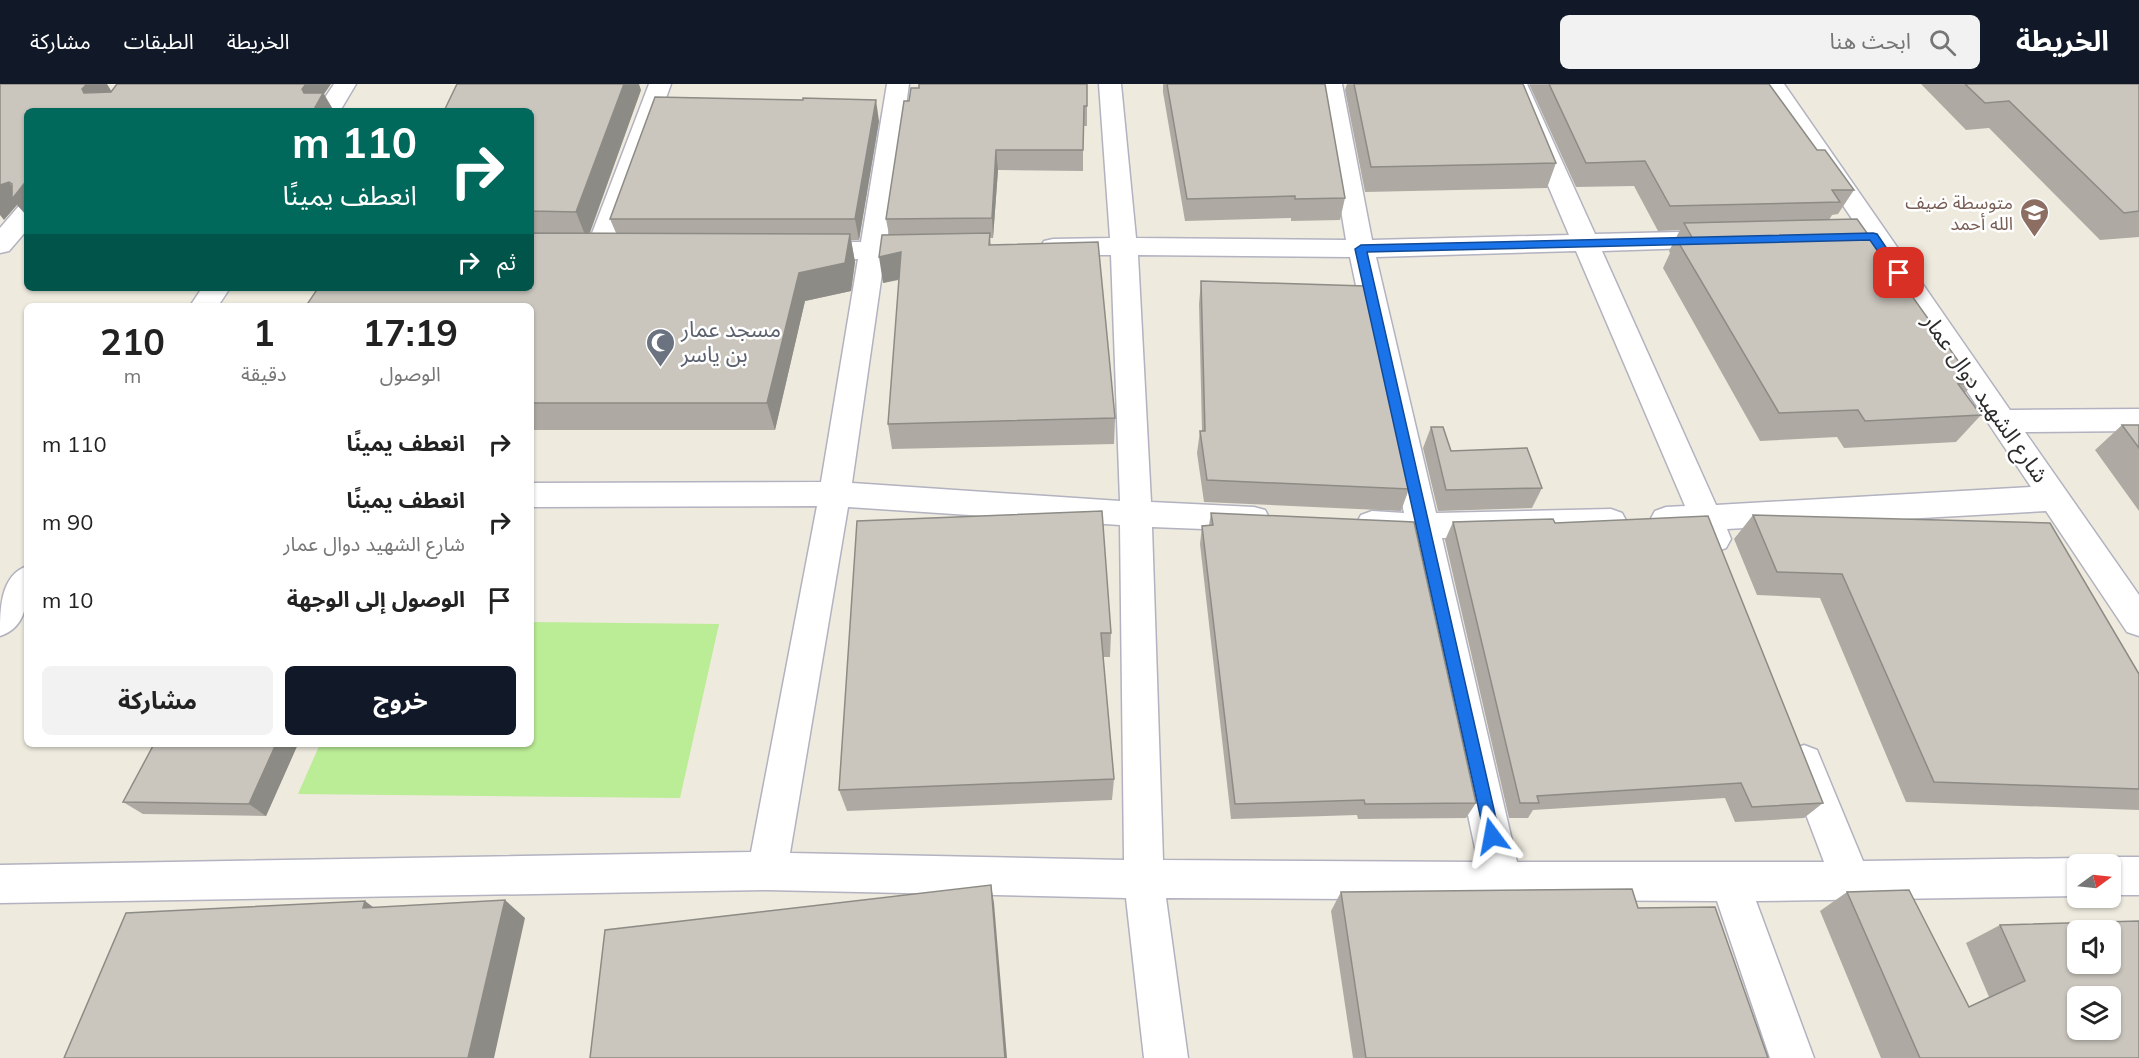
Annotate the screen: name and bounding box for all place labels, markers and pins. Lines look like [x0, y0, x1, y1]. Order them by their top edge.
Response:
place label: متوسطة ضيف الله أحمد [1905, 191, 2013, 235]
school or university icon: متوسطة ضيف الله أحمد [2018, 196, 2050, 238]
pin [1873, 247, 1924, 298]
place label: مسجد عمار بن ياسر [680, 315, 781, 368]
mosque icon: مسجد عمار بن ياسر [644, 326, 676, 368]

